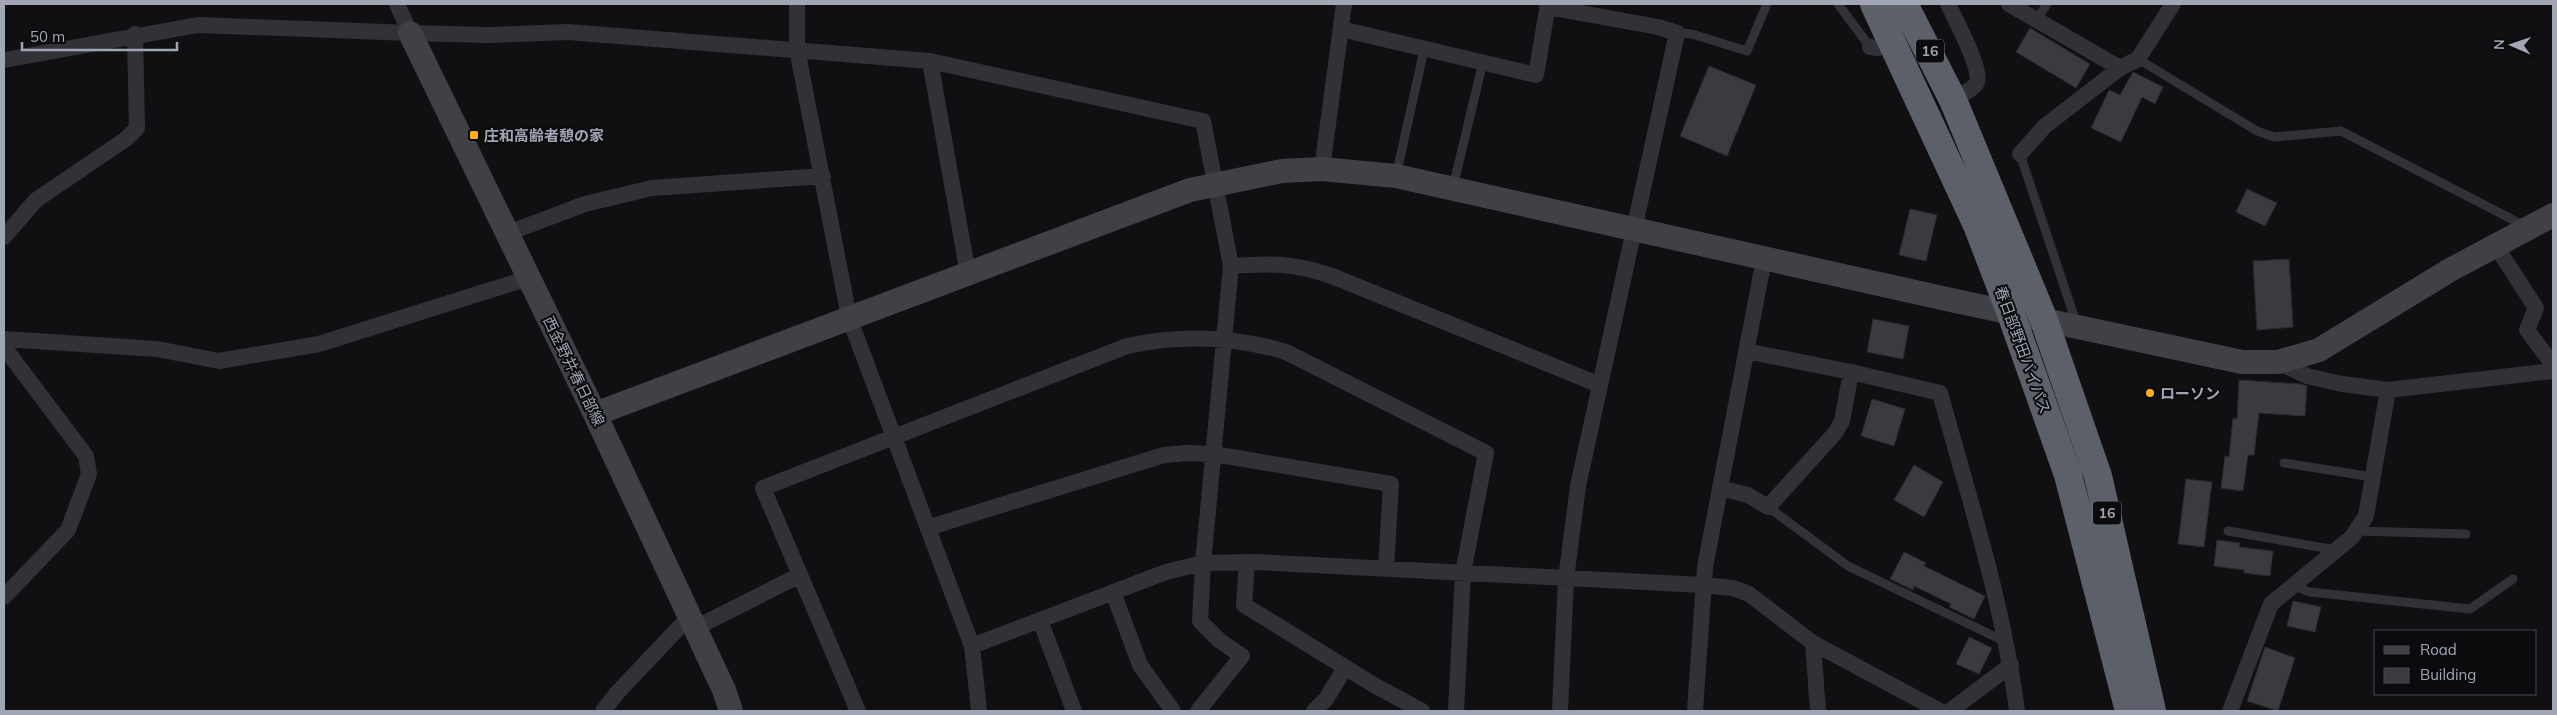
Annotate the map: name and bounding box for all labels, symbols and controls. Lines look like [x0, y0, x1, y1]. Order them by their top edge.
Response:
scale bar [22, 20, 178, 52]
north arrow [2487, 20, 2537, 70]
text: 50 m [30, 27, 65, 46]
text: N [2490, 39, 2508, 50]
road number: 16 [1916, 40, 1944, 62]
place label: 庄和高齢者憩の家 [484, 126, 604, 145]
marker: 庄和高齢者憩の家 [468, 129, 480, 141]
street label: 春日部野田バイパス [1991, 283, 2055, 417]
street label: 西金野井春日部線 [539, 313, 609, 429]
place label: ローソン [2160, 384, 2220, 403]
marker: ローソン [2144, 387, 2156, 399]
road number: 16 [2093, 502, 2121, 524]
legend [2374, 630, 2537, 695]
text: Road [2420, 640, 2457, 659]
text: Building [2420, 665, 2476, 684]

